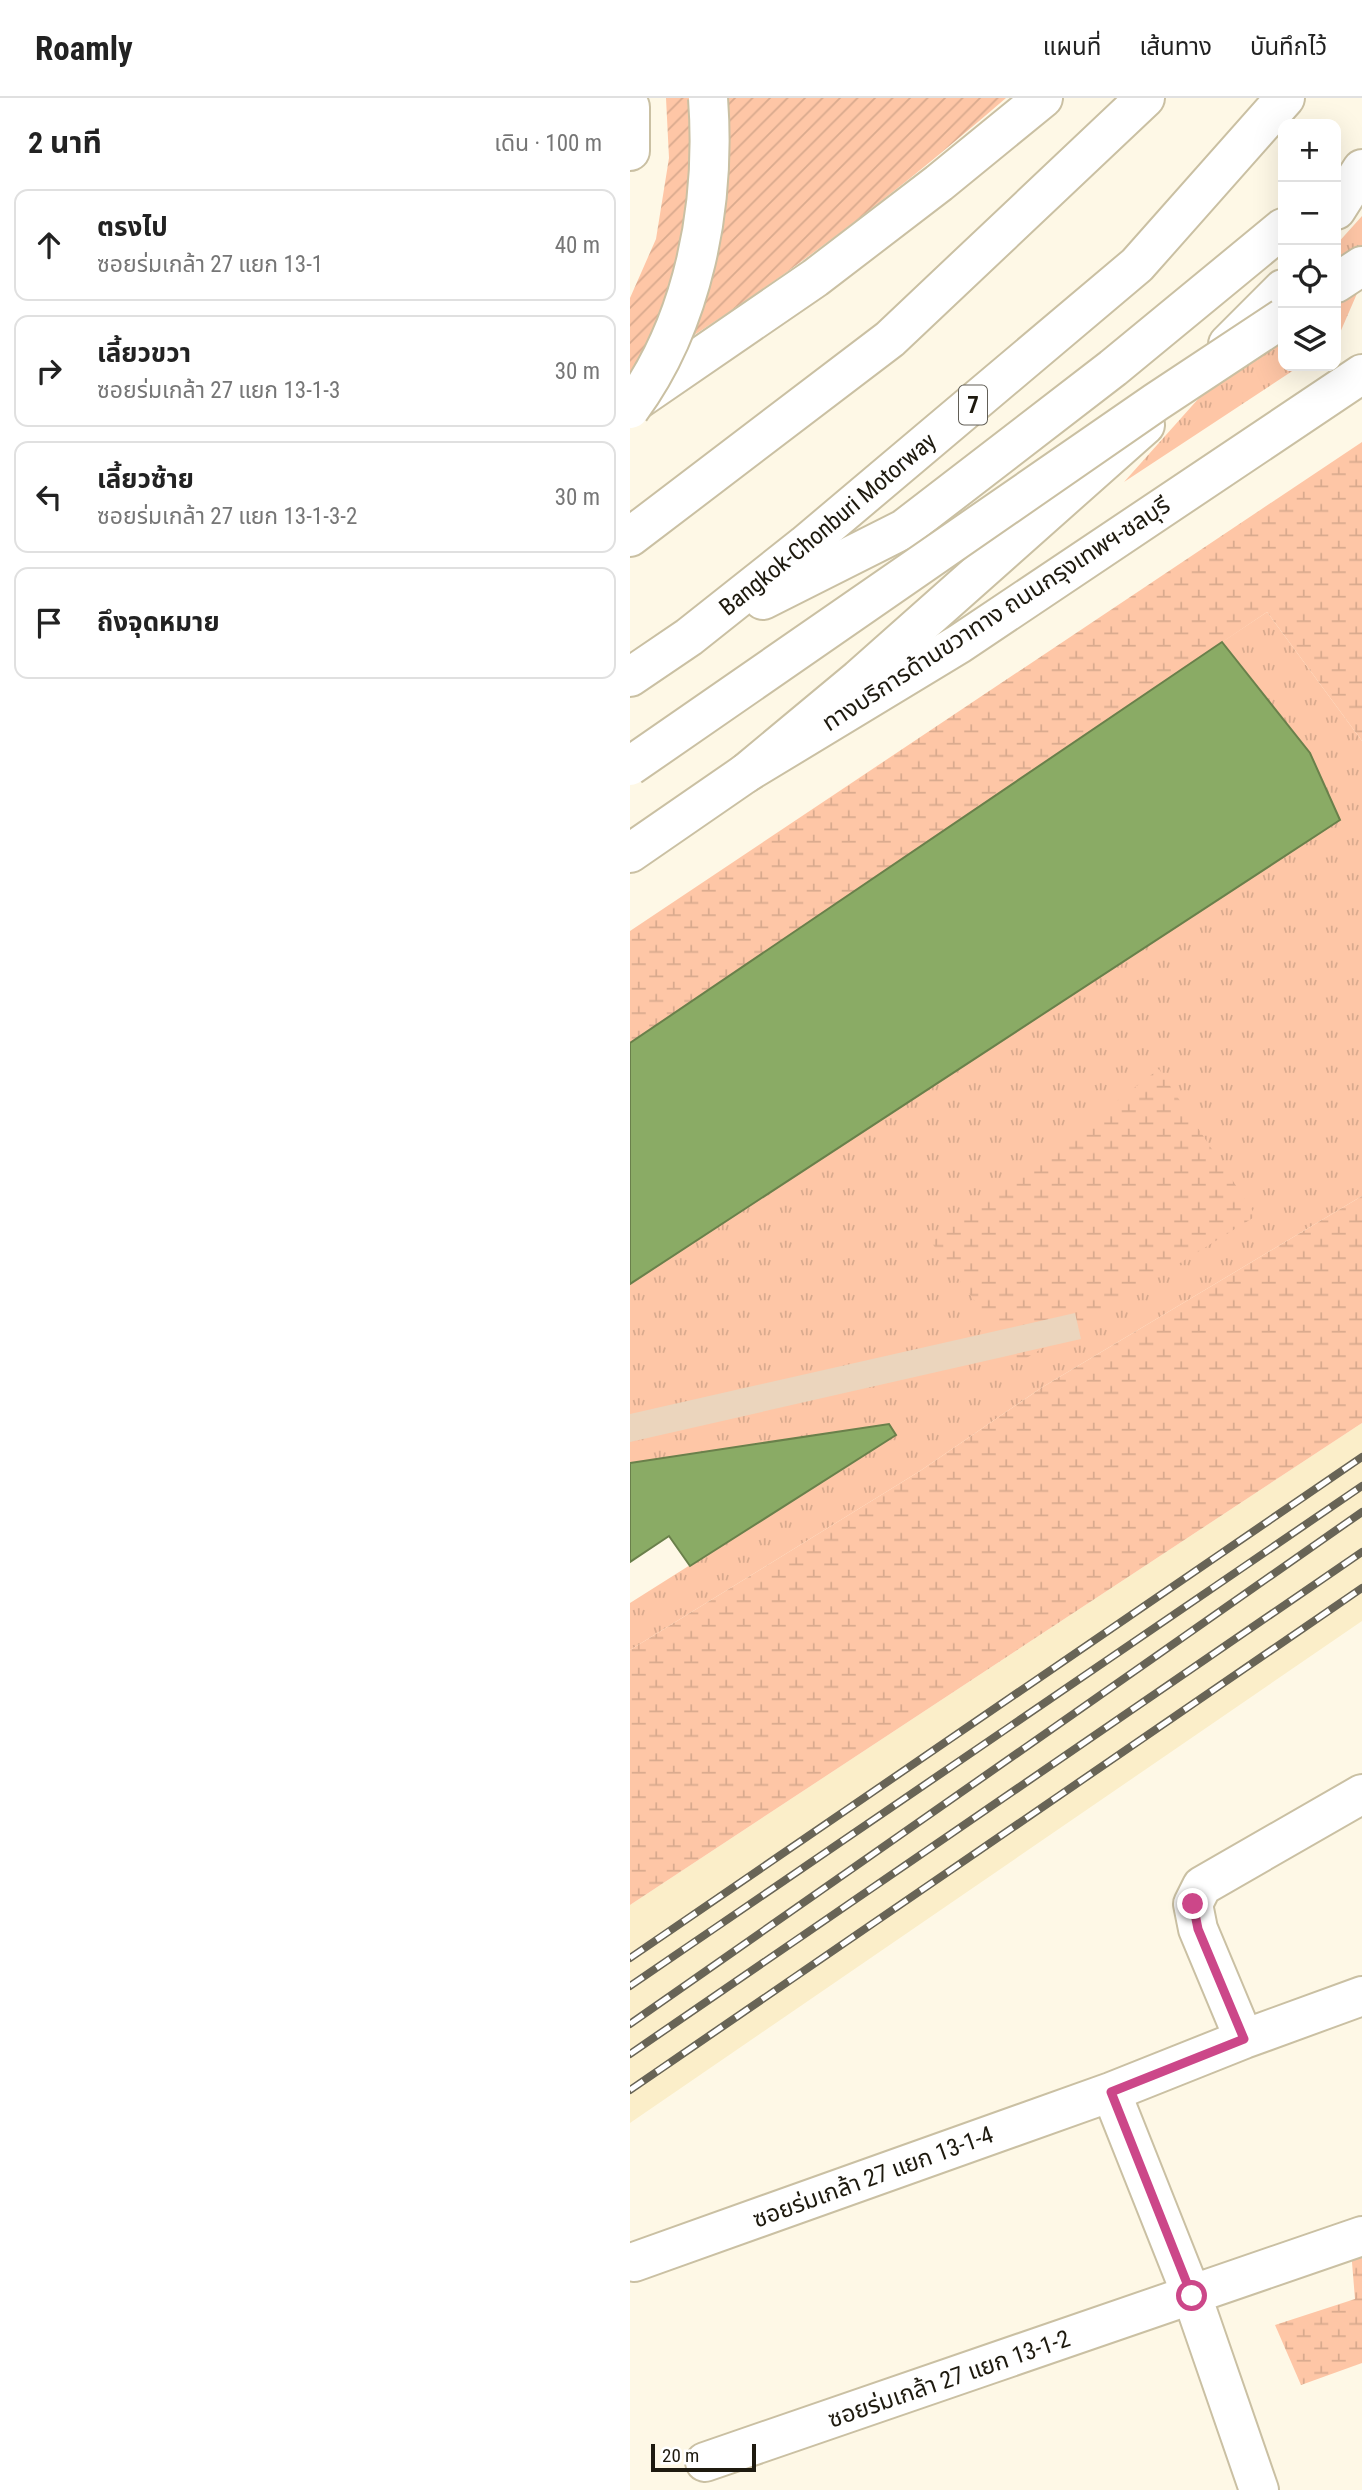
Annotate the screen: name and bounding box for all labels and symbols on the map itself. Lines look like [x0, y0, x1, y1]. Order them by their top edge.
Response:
road number: 7 [959, 386, 987, 424]
street label: Bangkok-Chonburi Motorway [714, 427, 941, 621]
street label: ทางบริการด้านขวาทาง ถนนกรุงเทพฯ-ชลบุรี [817, 491, 1176, 738]
route end [1177, 1888, 1208, 1919]
street label: ซอยร่มเกล้า 27 แยก 13-1-4 [749, 2120, 997, 2234]
route start [1176, 2280, 1207, 2311]
street label: ซอยร่มเกล้า 27 แยก 13-1-2 [824, 2324, 1074, 2434]
scale bar [651, 2441, 756, 2473]

